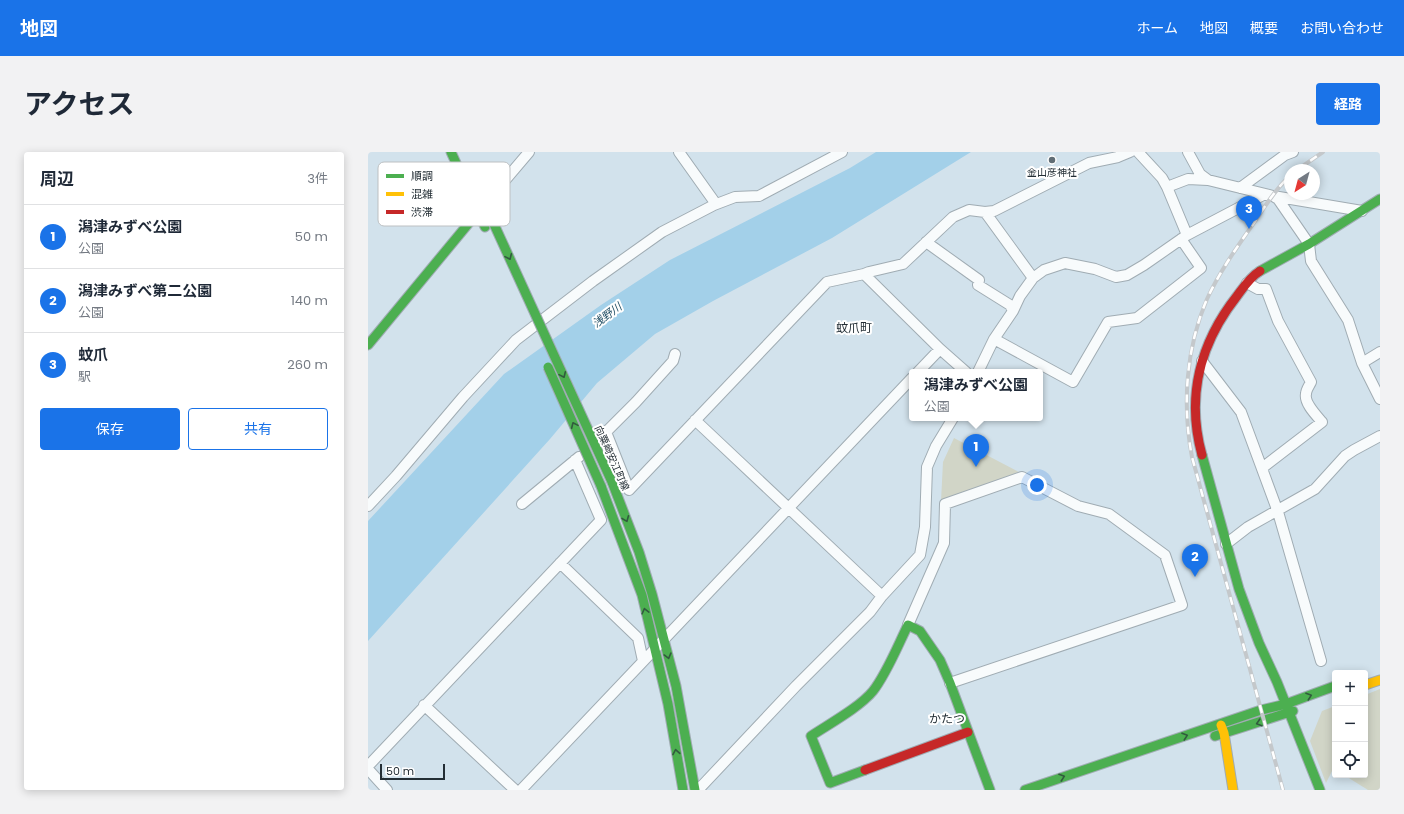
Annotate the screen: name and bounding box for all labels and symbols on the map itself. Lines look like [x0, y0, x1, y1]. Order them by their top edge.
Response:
marker: 金山彦神社 [1047, 155, 1057, 165]
legend [378, 162, 510, 226]
north arrow [1284, 164, 1320, 200]
place label: 金山彦神社 [1027, 165, 1077, 180]
text: 順調 [411, 168, 433, 184]
text: 混雑 [411, 186, 433, 202]
pin: 3 [1236, 196, 1262, 229]
text: 渋滞 [411, 204, 433, 220]
one-way arrow [504, 253, 512, 261]
water label: 浅野川 [589, 298, 626, 331]
district label: 蚊爪町 [836, 319, 872, 336]
one-way arrow [558, 371, 566, 379]
one-way arrow [571, 422, 579, 429]
street label: 向粟崎安江町線 [591, 423, 633, 493]
pin: 1 [963, 434, 989, 467]
your location [1027, 475, 1047, 495]
one-way arrow [622, 515, 630, 522]
pin: 2 [1182, 544, 1208, 577]
one-way arrow [642, 608, 650, 614]
one-way arrow [664, 653, 672, 659]
one-way arrow [1305, 692, 1312, 700]
district label: かたつ [929, 710, 965, 727]
one-way arrow [1255, 718, 1262, 727]
one-way arrow [1182, 732, 1189, 741]
one-way arrow [673, 748, 681, 755]
scale bar [380, 762, 445, 781]
one-way arrow [1059, 774, 1066, 782]

